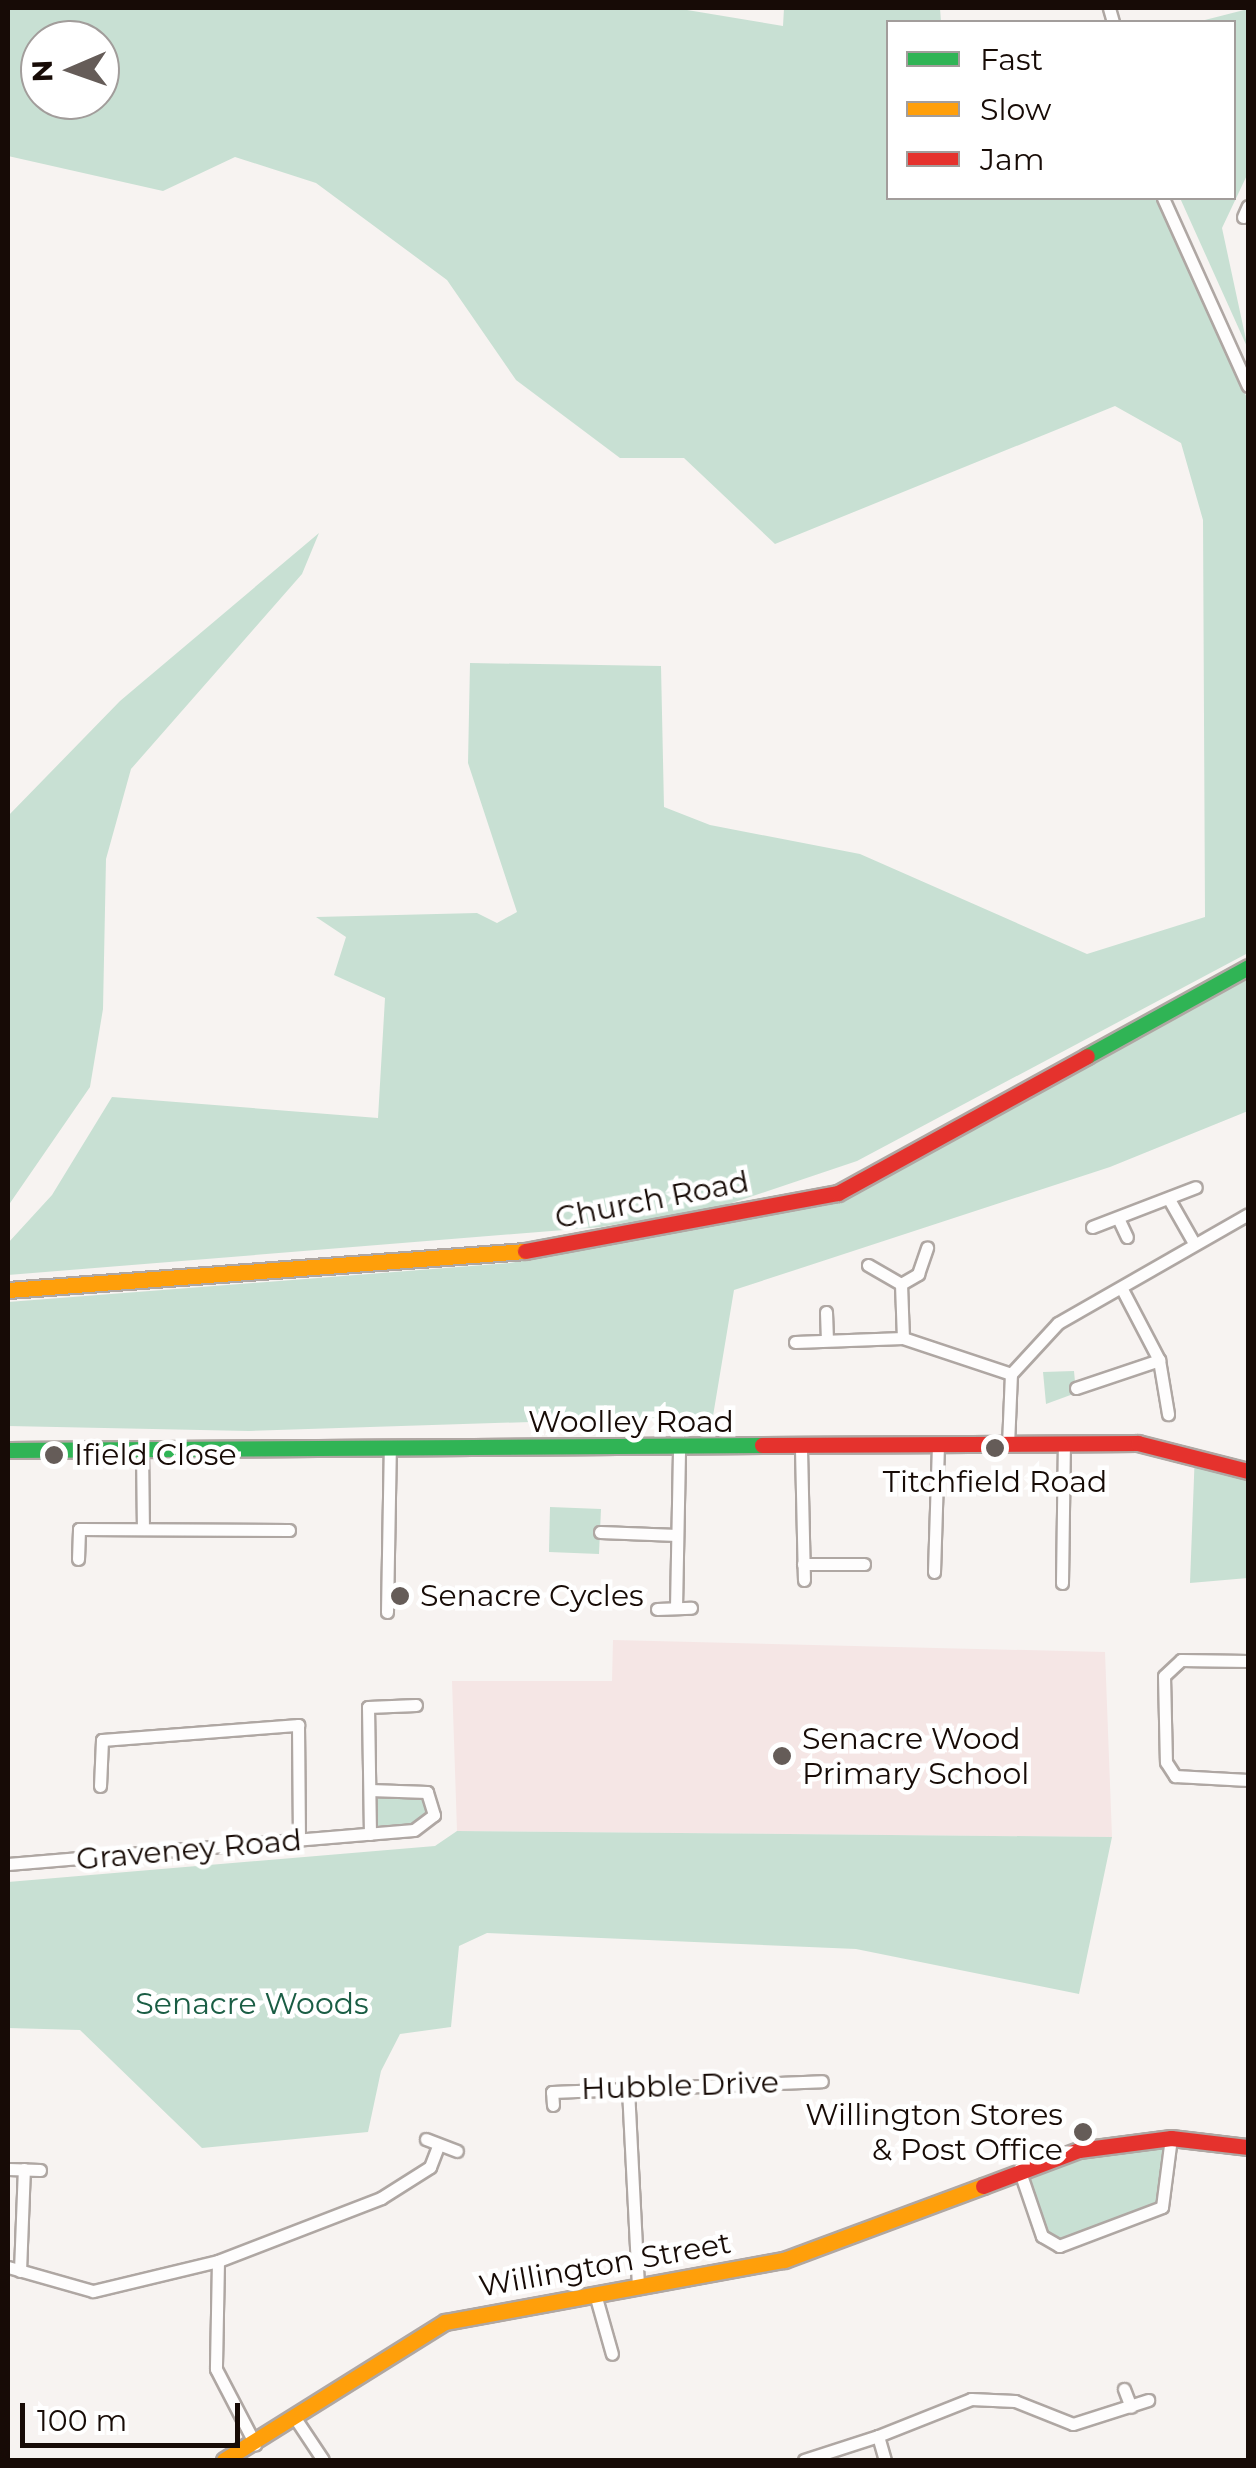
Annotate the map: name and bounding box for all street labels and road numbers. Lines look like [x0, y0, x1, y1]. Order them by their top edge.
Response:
street label: Church Road [552, 1164, 752, 1236]
street label: Woolley Road [528, 1404, 734, 1440]
street label: Graveney Road [75, 1822, 303, 1878]
street label: Hubble Drive [581, 2065, 779, 2107]
street label: Willington Street [476, 2225, 734, 2305]

